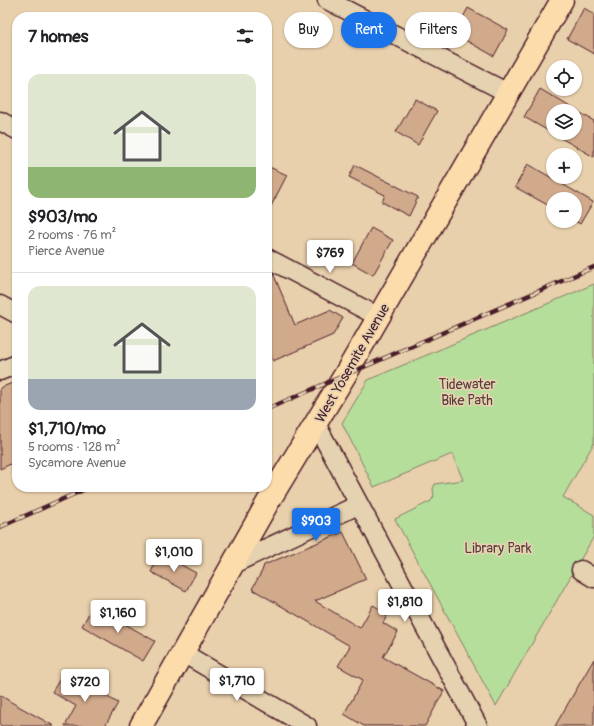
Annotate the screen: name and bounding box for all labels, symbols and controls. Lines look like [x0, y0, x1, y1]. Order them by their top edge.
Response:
chip: Buy [284, 12, 333, 48]
chip: Rent [341, 12, 397, 48]
chip: Filters [405, 12, 471, 48]
icon: filters [234, 25, 256, 47]
text: 7 homes [28, 26, 88, 47]
map controls [546, 60, 582, 228]
button: locate [546, 60, 582, 96]
icon: home [106, 100, 178, 172]
button: layers [546, 104, 582, 140]
button: + [546, 148, 582, 184]
button: − [546, 192, 582, 228]
text: $903/mo [28, 206, 97, 227]
text: 2 rooms · 76 m² [28, 227, 116, 243]
pin: $769 [306, 240, 354, 274]
text: Pierce Avenue [28, 243, 104, 259]
text: $769 [316, 245, 344, 261]
street label: West Yosemite Avenue [311, 301, 394, 426]
icon: home [106, 312, 178, 384]
park label: Tidewater Bike Path [438, 376, 496, 409]
text: $1,710/mo [28, 418, 106, 439]
text: 5 rooms · 128 m² [28, 439, 121, 455]
text: Sycamore Avenue [28, 455, 126, 471]
pin: $903 [292, 508, 340, 542]
text: $903 [301, 513, 331, 529]
pin: $1,010 [141, 539, 207, 573]
park label: Library Park [464, 540, 532, 557]
text: $1,010 [155, 544, 193, 560]
pin: $1,810 [372, 589, 438, 623]
text: $1,810 [387, 594, 423, 610]
pin: $1,160 [85, 600, 151, 634]
text: $1,160 [100, 605, 136, 621]
pin: $1,710 [204, 668, 270, 702]
pin: $720 [61, 669, 109, 703]
text: $1,710 [219, 673, 255, 689]
text: $720 [70, 674, 100, 690]

